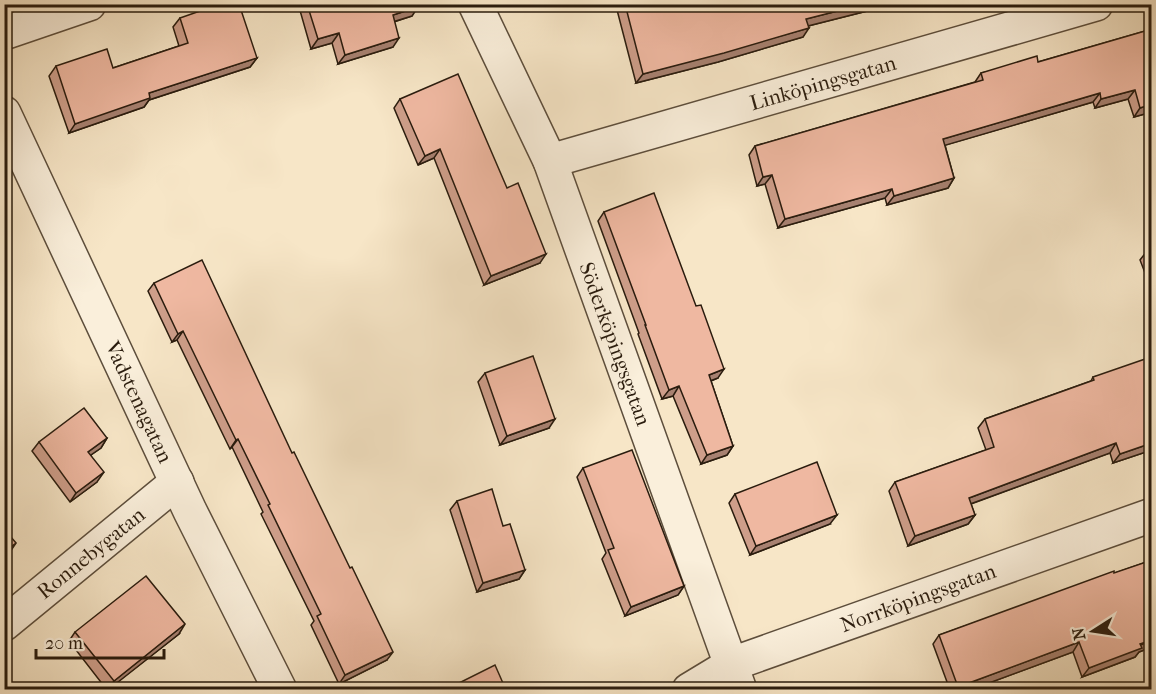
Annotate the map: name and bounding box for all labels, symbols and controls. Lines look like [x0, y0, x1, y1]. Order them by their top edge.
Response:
street label: Linköpingsgatan [747, 51, 899, 115]
street label: Söderköpingsgatan [574, 259, 656, 429]
street label: Vadstenagatan [100, 336, 178, 467]
street label: Ronnebygatan [32, 502, 150, 604]
street label: Norrköpingsgatan [837, 559, 999, 637]
north arrow [1063, 601, 1123, 661]
scale bar [36, 622, 164, 660]
text: N [1068, 625, 1089, 642]
text: 20 m [45, 633, 83, 654]

